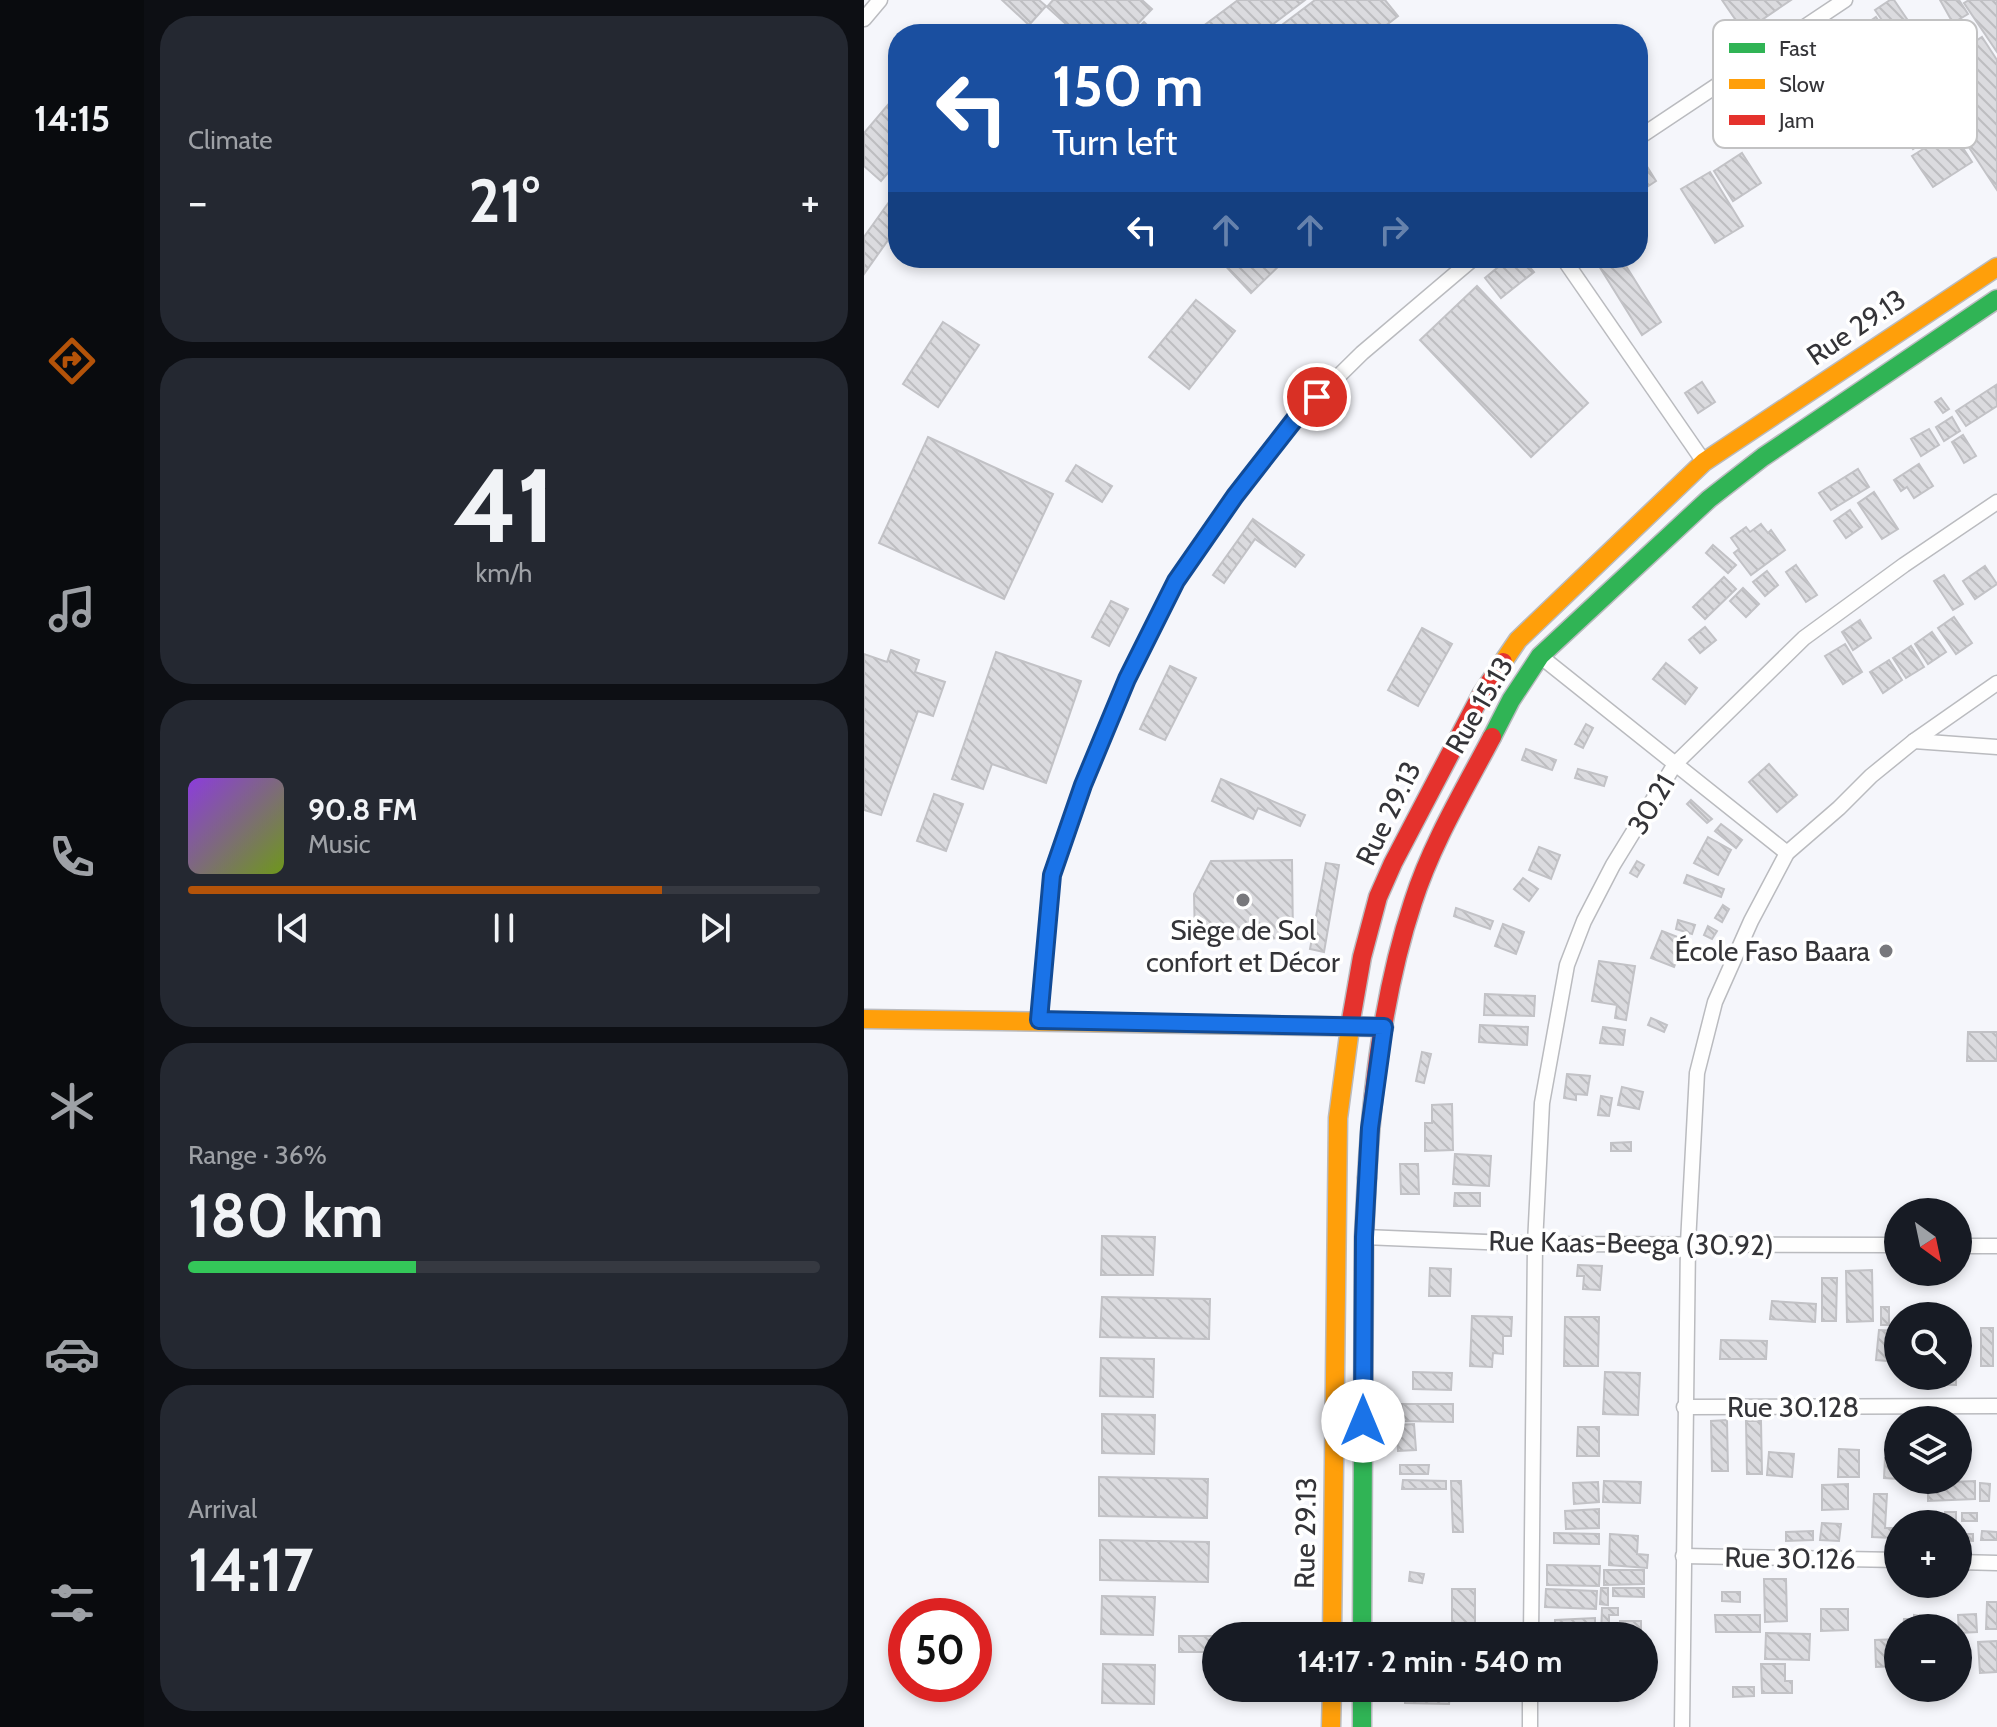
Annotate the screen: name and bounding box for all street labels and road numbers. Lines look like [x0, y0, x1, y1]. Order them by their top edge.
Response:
street label: Rue 29.13 [1800, 282, 1912, 372]
street label: Rue 15.13 [1438, 651, 1520, 759]
street label: Rue 29.13 [1348, 755, 1428, 871]
street label: 30.21 [1620, 768, 1682, 840]
street label: Rue Kaas-Beega (30.92) [1488, 1224, 1774, 1262]
street label: Rue 30.128 [1727, 1390, 1859, 1424]
street label: Rue 29.13 [1287, 1477, 1323, 1589]
street label: Rue 30.126 [1724, 1540, 1856, 1576]

